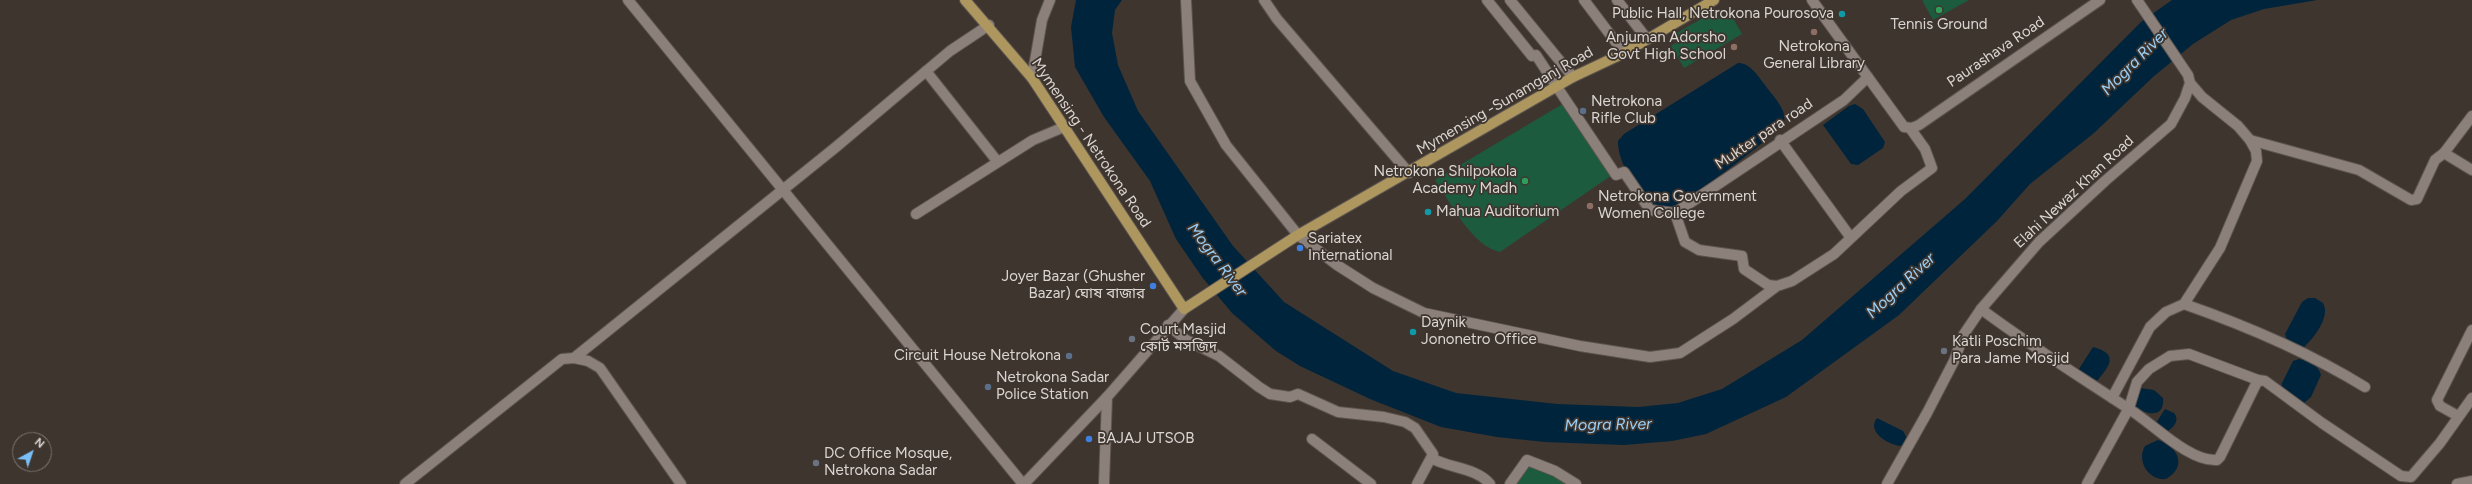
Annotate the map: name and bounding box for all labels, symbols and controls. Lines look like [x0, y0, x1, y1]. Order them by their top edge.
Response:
place label: Public Hall, Netrokona Pourosova [1612, 5, 1834, 23]
marker: Tennis Ground [1934, 5, 1944, 15]
marker: Public Hall, Netrokona Pourosova [1837, 9, 1847, 19]
street label: Paurashava Road [1944, 13, 2048, 91]
place label: Tennis Ground [1890, 16, 1988, 34]
water label: Mogra River [2097, 24, 2173, 100]
marker: Netrokona General Library [1809, 27, 1819, 37]
place label: Anjuman Adorsho Govt High School [1606, 29, 1726, 64]
place label: Netrokona General Library [1763, 38, 1865, 73]
marker: Anjuman Adorsho Govt High School [1729, 42, 1739, 52]
street label: Mymensing -Sunamganj Road [1413, 43, 1597, 159]
street label: Mymensing - Netrokona Road [1027, 55, 1155, 231]
place label: Netrokona Rifle Club [1591, 93, 1662, 128]
street label: Mukter para road [1712, 95, 1816, 173]
marker: Netrokona Rifle Club [1578, 106, 1588, 116]
street label: Elahi Newaz Khan Road [2010, 132, 2138, 252]
place label: Netrokona Shilpokola Academy Madh [1374, 163, 1517, 198]
marker: Netrokona Shilpokola Academy Madh [1520, 176, 1530, 186]
place label: Netrokona Government Women College [1598, 188, 1757, 223]
marker: Netrokona Government Women College [1585, 201, 1595, 211]
place label: Mahua Auditorium [1436, 203, 1559, 221]
marker: Mahua Auditorium [1423, 207, 1433, 217]
water label: Mogra River [1183, 219, 1251, 301]
place label: Sariatex International [1308, 230, 1393, 265]
marker: Sariatex International [1295, 243, 1305, 253]
water label: Mogra River [1863, 249, 1939, 323]
place label: Joyer Bazar (Ghusher Bazar) ঘোষ বাজার [1001, 268, 1145, 303]
marker: Joyer Bazar (Ghusher Bazar) ঘোষ বাজার [1148, 281, 1158, 291]
place label: Daynik Jononetro Office [1421, 314, 1537, 349]
place label: Court Masjid কোর্ট মসজিদ [1140, 321, 1226, 356]
marker: Daynik Jononetro Office [1408, 327, 1418, 337]
place label: Katli Poschim Para Jame Mosjid [1952, 333, 2069, 368]
marker: Court Masjid কোর্ট মসজিদ [1127, 334, 1137, 344]
marker: Katli Poschim Para Jame Mosjid [1939, 346, 1949, 356]
place label: Circuit House Netrokona [894, 347, 1061, 365]
marker: Circuit House Netrokona [1064, 351, 1074, 361]
place label: Netrokona Sadar Police Station [996, 369, 1109, 404]
marker: Netrokona Sadar Police Station [983, 382, 993, 392]
water label: Mogra River [1564, 415, 1652, 435]
place label: BAJAJ UTSOB [1097, 430, 1194, 448]
north arrow [12, 432, 52, 472]
marker: BAJAJ UTSOB [1084, 434, 1094, 444]
text: N [32, 435, 47, 451]
place label: DC Office Mosque, Netrokona Sadar [824, 445, 952, 480]
marker: DC Office Mosque, Netrokona Sadar [811, 458, 821, 468]

